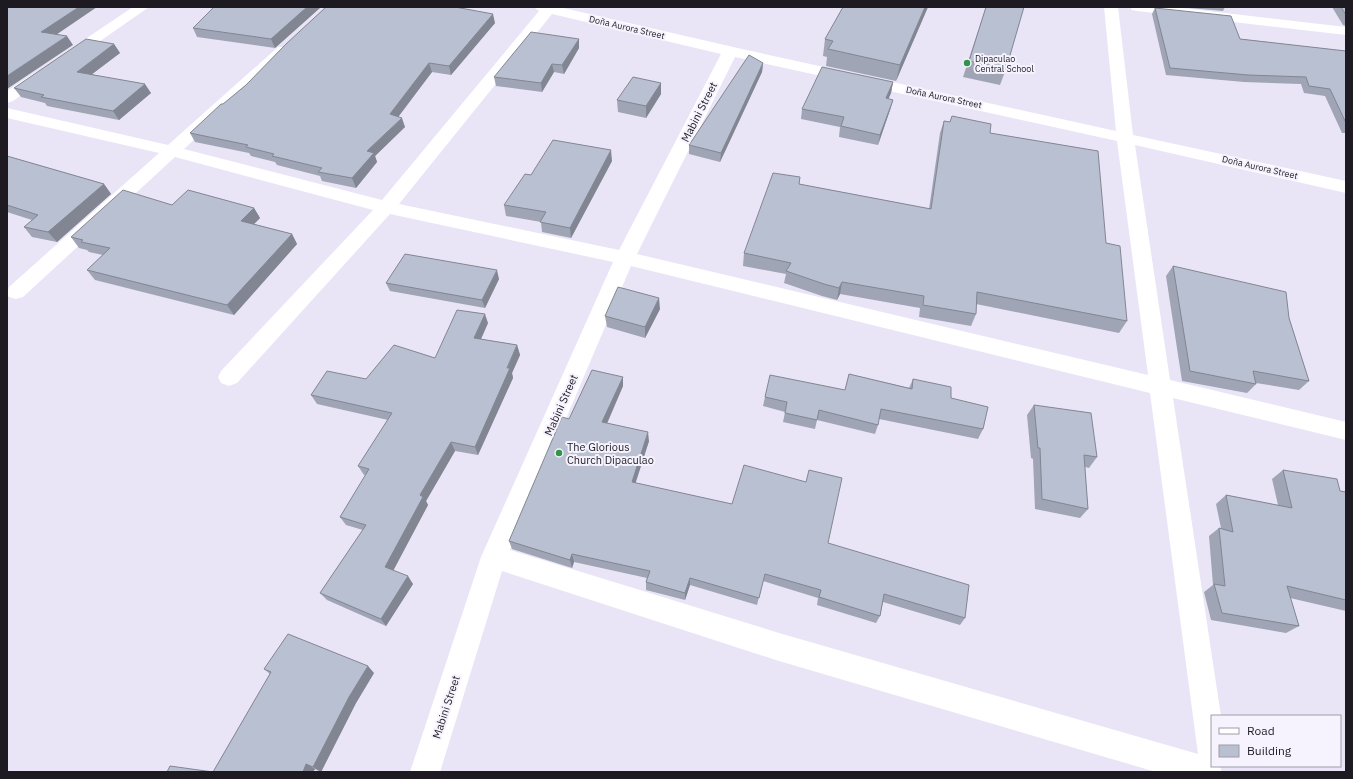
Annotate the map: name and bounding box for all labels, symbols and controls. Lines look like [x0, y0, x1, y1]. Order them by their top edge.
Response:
street label: Doña Aurora Street [588, 13, 666, 41]
place label: Dipaculao Central School [975, 53, 1034, 74]
marker: Dipaculao Central School [962, 58, 972, 68]
street label: Mabini Street [678, 79, 720, 144]
street label: Doña Aurora Street [905, 84, 983, 110]
street label: Doña Aurora Street [1221, 153, 1299, 181]
street label: Mabini Street [541, 372, 581, 438]
place label: The Glorious Church Dipaculao [567, 440, 654, 467]
marker: The Glorious Church Dipaculao [554, 448, 564, 458]
street label: Mabini Street [429, 673, 463, 740]
legend [1211, 715, 1341, 767]
text: Road [1247, 723, 1275, 738]
text: Building [1247, 743, 1292, 758]

